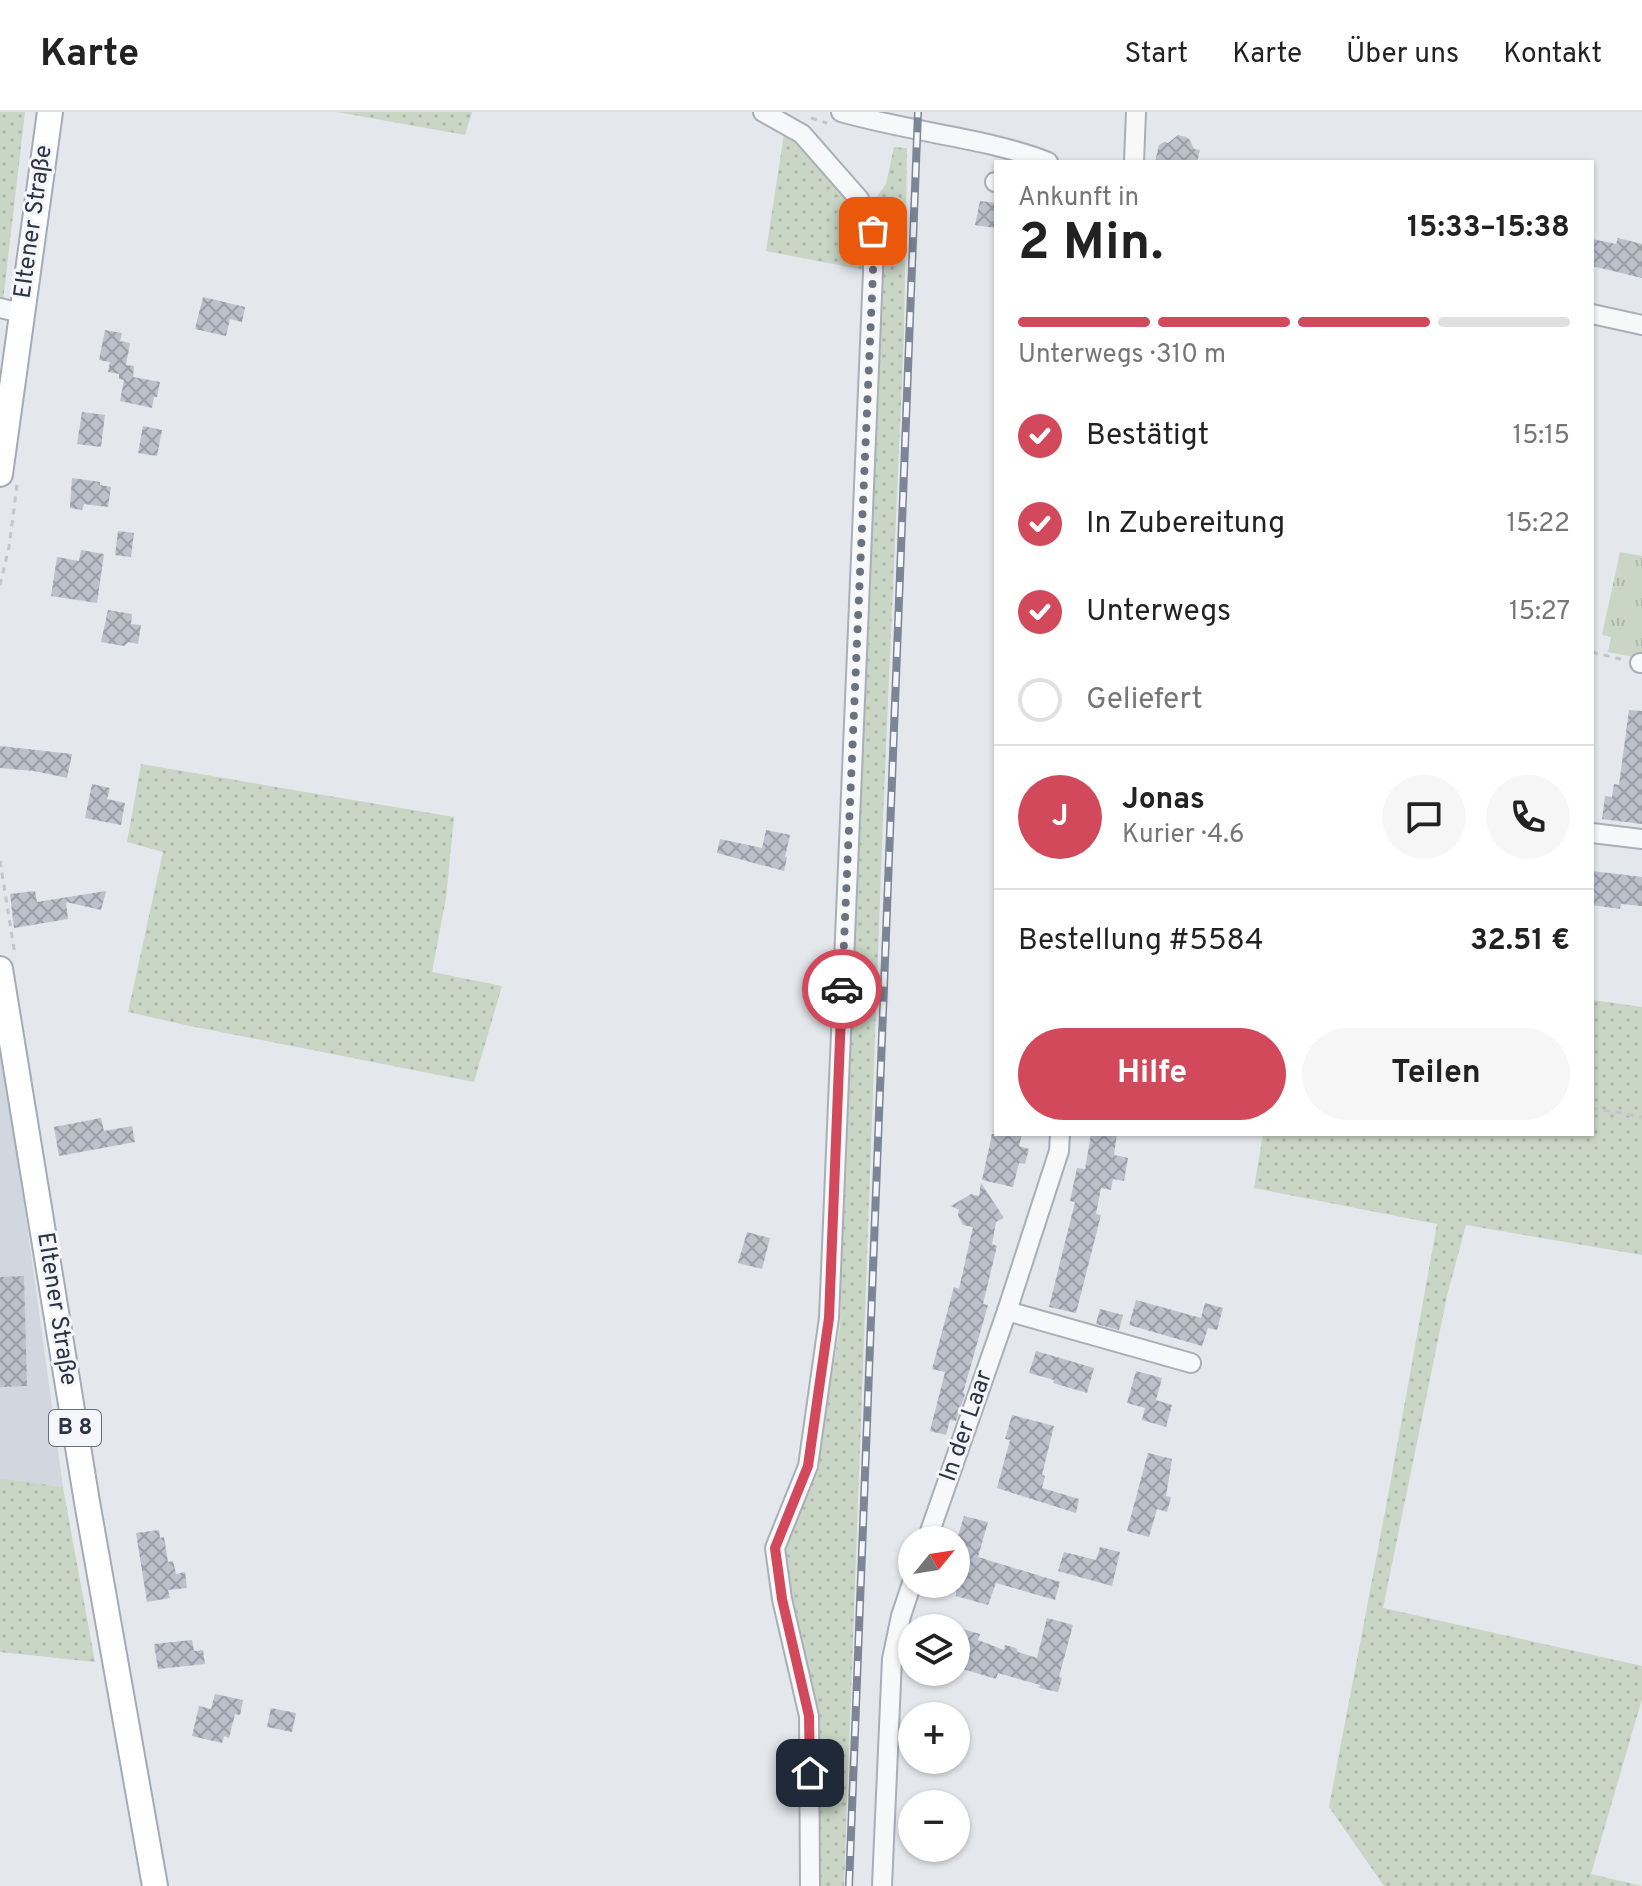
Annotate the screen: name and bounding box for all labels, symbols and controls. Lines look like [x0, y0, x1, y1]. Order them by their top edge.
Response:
text: Karte [40, 31, 139, 80]
text: Start [1124, 37, 1188, 73]
text: Karte [1232, 37, 1302, 73]
text: Über uns [1346, 37, 1459, 73]
text: Kontakt [1503, 37, 1602, 73]
street label: Eltener Straße [8, 143, 60, 301]
text: Ankunft in [1018, 182, 1139, 215]
pin [839, 197, 907, 265]
icon: bag [851, 209, 895, 253]
text: 15:33–15:38 [1407, 210, 1570, 247]
text: 2 Min. [1018, 212, 1163, 278]
text: Unterwegs · 310 m [1018, 339, 1226, 372]
icon: check [1018, 414, 1062, 458]
text: Bestätigt [1086, 418, 1209, 455]
text: 15:15 [1512, 420, 1570, 453]
icon: check [1018, 502, 1062, 546]
text: In Zubereitung [1086, 506, 1285, 543]
text: 15:22 [1506, 508, 1570, 541]
icon: check [1018, 590, 1062, 634]
text: Unterwegs [1086, 594, 1231, 631]
text: 15:27 [1509, 596, 1570, 629]
text: Geliefert [1086, 682, 1203, 719]
button: chat [1382, 775, 1466, 859]
button: phone [1486, 775, 1570, 859]
text: Jonas [1122, 782, 1205, 819]
text: J [1052, 799, 1068, 836]
text: Kurier · 4.6 [1122, 819, 1245, 852]
text: Bestellung #5584 [1018, 923, 1264, 960]
text: 32.51 € [1470, 923, 1570, 960]
courier [802, 949, 882, 1029]
icon: car [820, 967, 864, 1011]
button: Hilfe [1018, 1028, 1286, 1120]
button: Teilen [1302, 1028, 1570, 1120]
street label: Eltener Straße [29, 1230, 83, 1388]
street label: In der Laar [934, 1366, 1000, 1486]
road number: B 8 [49, 1410, 101, 1446]
north arrow [898, 1526, 970, 1598]
map controls [898, 1526, 970, 1862]
button: layers [898, 1614, 970, 1686]
button: + [898, 1702, 970, 1774]
pin [776, 1739, 844, 1807]
icon: home [788, 1751, 832, 1795]
button: − [898, 1790, 970, 1862]

